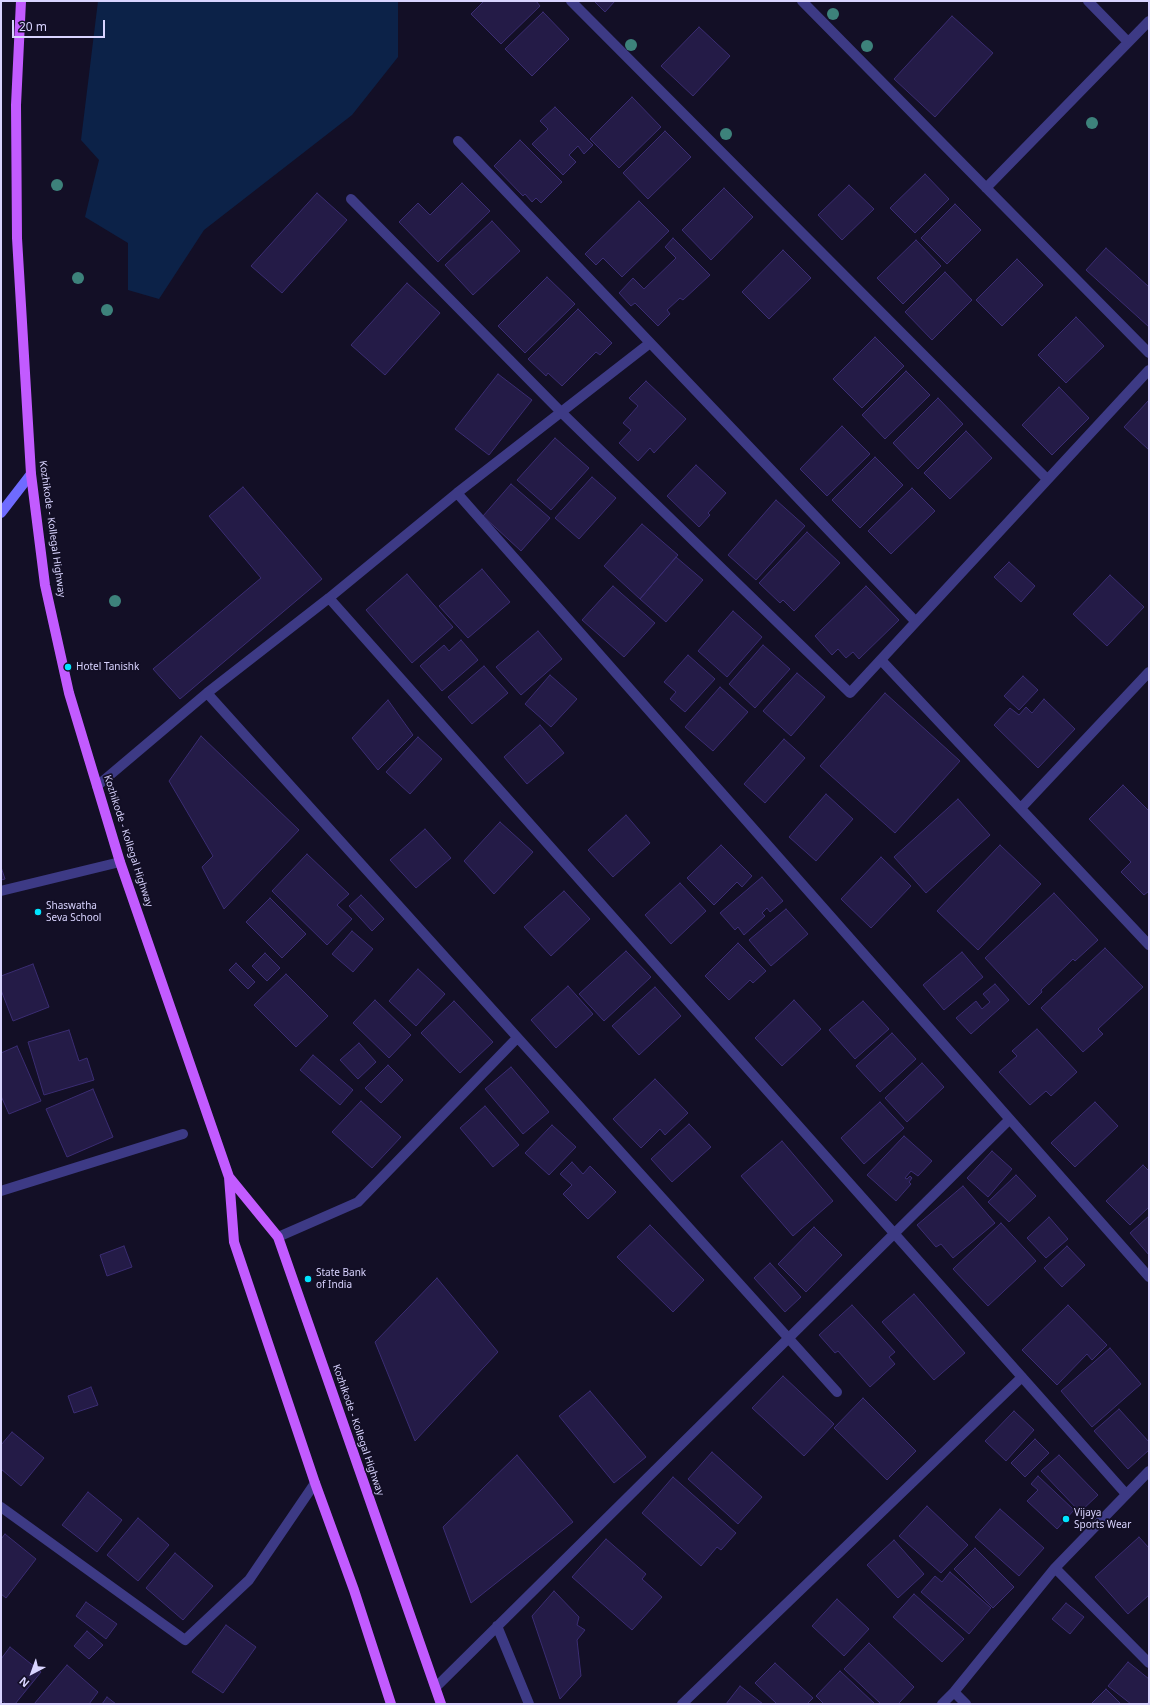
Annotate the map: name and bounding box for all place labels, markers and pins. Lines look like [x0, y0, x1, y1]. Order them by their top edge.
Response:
place label: Hotel Tanishk [76, 661, 139, 673]
marker: Hotel Tanishk [63, 662, 73, 672]
place label: Shaswatha Seva School [46, 900, 101, 924]
marker: Shaswatha Seva School [33, 907, 43, 917]
place label: State Bank of India [316, 1267, 366, 1290]
marker: State Bank of India [303, 1274, 313, 1284]
place label: Vijaya Sports Wear [1074, 1507, 1131, 1530]
marker: Vijaya Sports Wear [1061, 1514, 1071, 1524]

